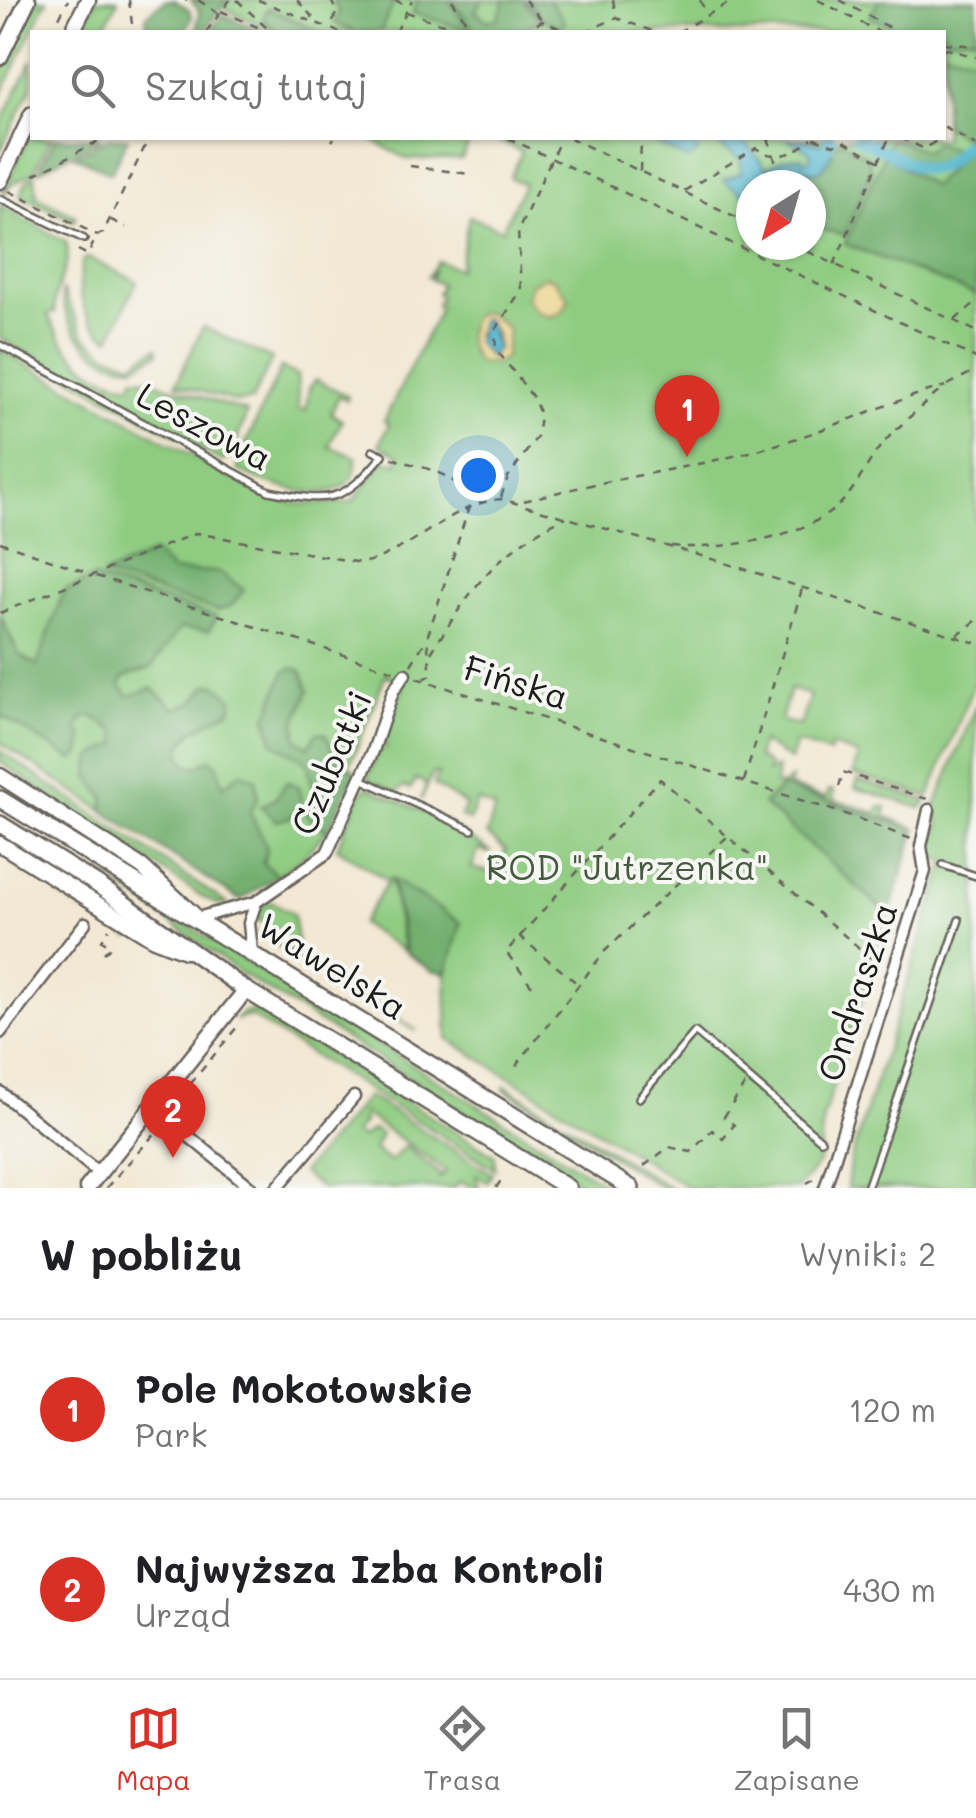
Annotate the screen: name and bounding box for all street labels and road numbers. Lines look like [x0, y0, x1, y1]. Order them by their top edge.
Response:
street label: Leszowa [130, 371, 280, 480]
street label: Fińska [459, 643, 575, 719]
street label: Czubatki [279, 683, 381, 841]
street label: Ondraszka [806, 896, 907, 1087]
street label: Wawelska [250, 901, 416, 1029]

